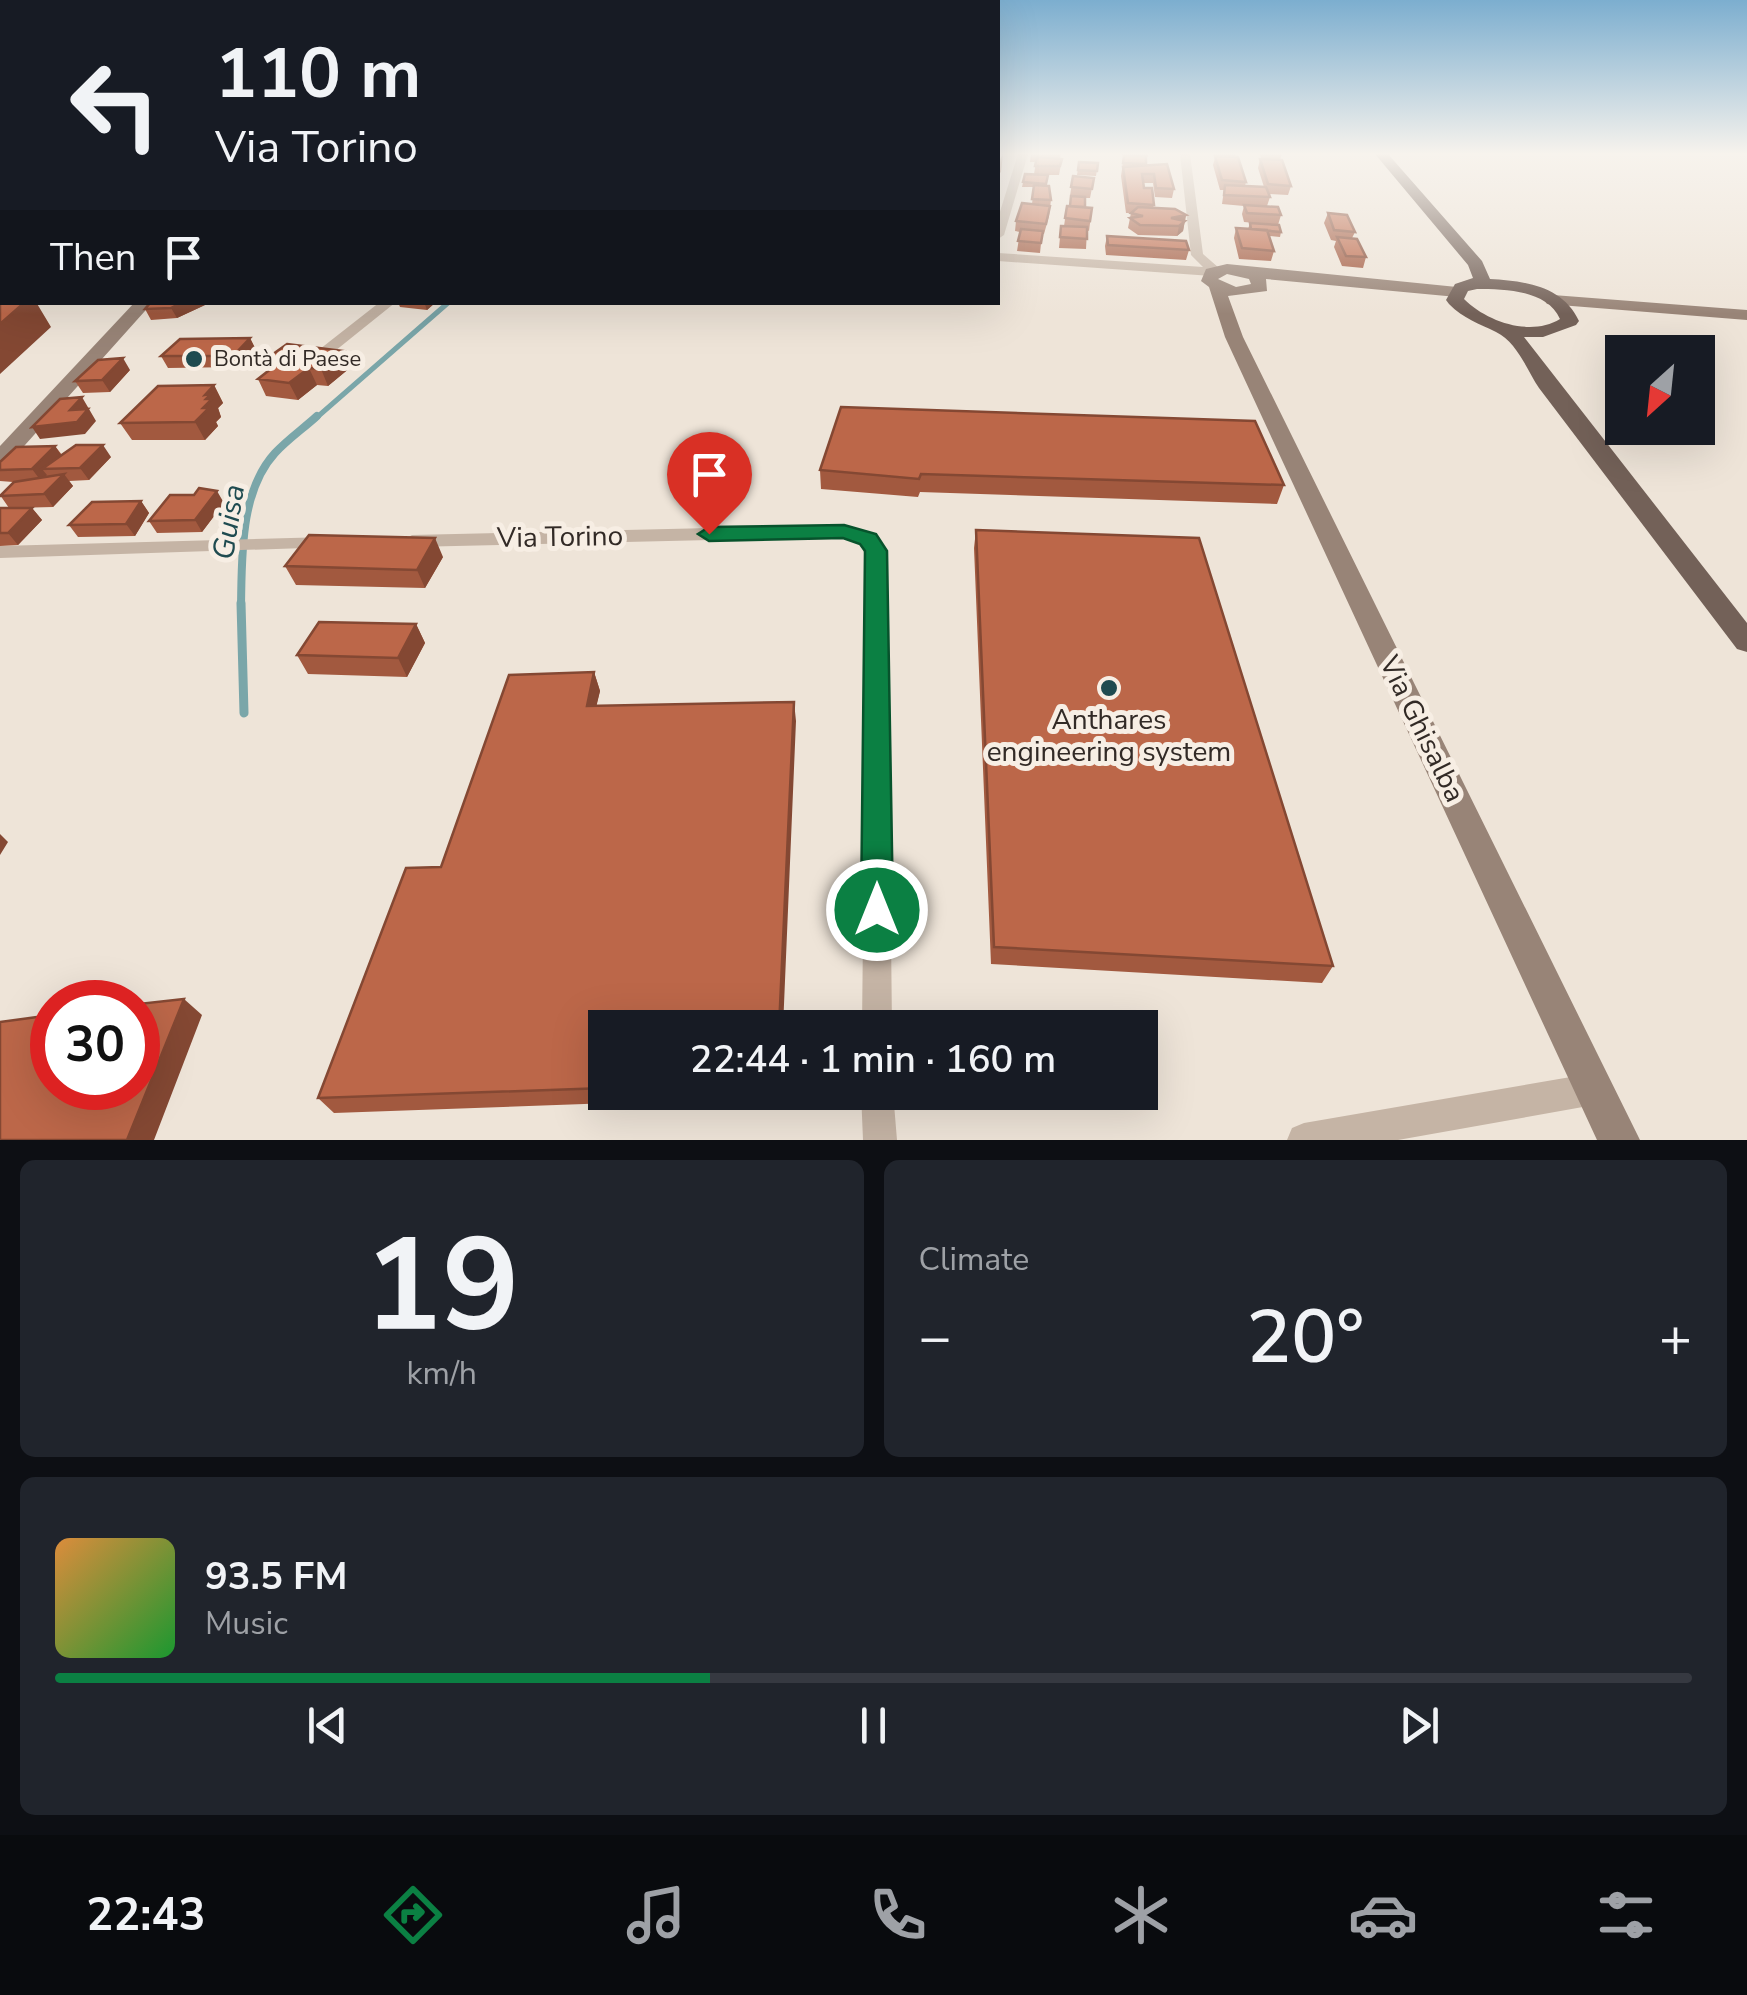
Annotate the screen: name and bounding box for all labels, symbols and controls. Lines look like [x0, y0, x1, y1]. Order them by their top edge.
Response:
text: 110 m [215, 26, 421, 122]
icon: left [50, 40, 180, 170]
text: Via Torino [215, 117, 418, 178]
icon: arrive [156, 230, 211, 285]
text: Then [50, 232, 136, 283]
north arrow [1605, 335, 1715, 445]
map controls [1605, 335, 1715, 445]
place label: Bontà di Paese [214, 344, 361, 374]
marker: Bontà di Paese [183, 348, 205, 370]
pin [667, 432, 752, 535]
icon: arrive [682, 447, 737, 502]
water label: Guisa [203, 481, 255, 563]
street label: Via Torino [496, 517, 623, 557]
street label: Via Ghisalba [1370, 649, 1474, 808]
marker: Anthares engineering system [1098, 677, 1120, 699]
place label: Anthares engineering system [987, 701, 1231, 771]
position arrow [825, 858, 929, 962]
speed limit sign: 30 [30, 980, 160, 1110]
text: 22:44 · 1 min · 160 m [690, 1034, 1056, 1085]
text: 19 [364, 1198, 520, 1375]
text: Climate [919, 1238, 1029, 1281]
text: 20° [1246, 1286, 1364, 1388]
text: − [919, 1300, 952, 1375]
text: + [1659, 1300, 1692, 1375]
text: km/h [406, 1352, 477, 1395]
text: 93.5 FM [205, 1551, 347, 1602]
text: Music [205, 1602, 288, 1645]
icon: previous [300, 1698, 355, 1753]
icon: pause [846, 1698, 901, 1753]
icon: next [1392, 1698, 1447, 1753]
icon: directions [378, 1880, 448, 1950]
icon: music [621, 1880, 691, 1950]
icon: phone [863, 1880, 933, 1950]
icon: climate [1106, 1880, 1176, 1950]
icon: car [1348, 1880, 1418, 1950]
icon: filters [1591, 1880, 1661, 1950]
text: 22:43 [86, 1885, 205, 1946]

